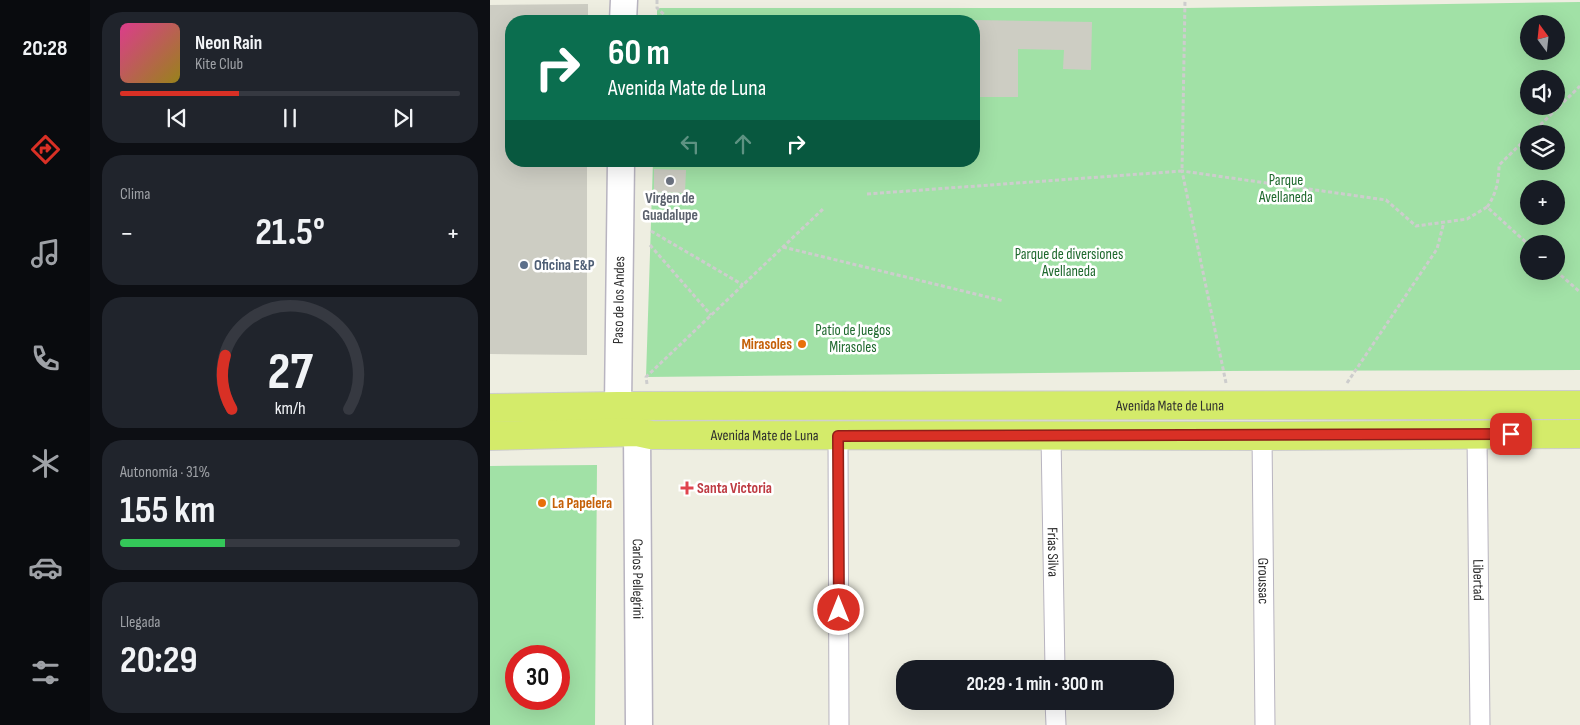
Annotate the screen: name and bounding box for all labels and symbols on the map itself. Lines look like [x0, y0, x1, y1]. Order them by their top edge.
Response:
north arrow [1520, 15, 1565, 60]
park label: Parque Avellaneda [1258, 171, 1313, 207]
marker: Virgen de Guadalupe [664, 175, 676, 187]
place label: Virgen de Guadalupe [642, 189, 698, 225]
park label: Parque de diversiones Avellaneda [1015, 245, 1123, 281]
place label: Oficina E&P [534, 256, 595, 275]
street label: Paso de los Andes [609, 256, 629, 344]
marker: Oficina E&P [518, 259, 530, 271]
park label: Patio de Juegos Mirasoles [815, 321, 891, 357]
place label: Mirasoles [741, 335, 792, 354]
marker: Mirasoles [796, 338, 808, 350]
street label: Avenida Mate de Luna [1115, 396, 1224, 415]
pin [1490, 413, 1532, 455]
street label: Avenida Mate de Luna [710, 426, 819, 445]
place label: Santa Victoria [697, 479, 772, 498]
marker: Santa Victoria [681, 482, 693, 494]
place label: La Papelera [552, 494, 612, 513]
marker: La Papelera [536, 497, 548, 509]
street label: Frías Silva [1043, 527, 1063, 577]
street label: Carlos Pellegrini [628, 539, 648, 619]
street label: Groussac [1254, 558, 1273, 604]
street label: Libertad [1469, 559, 1488, 601]
position arrow [812, 583, 864, 635]
speed limit sign: 30 [505, 645, 570, 710]

